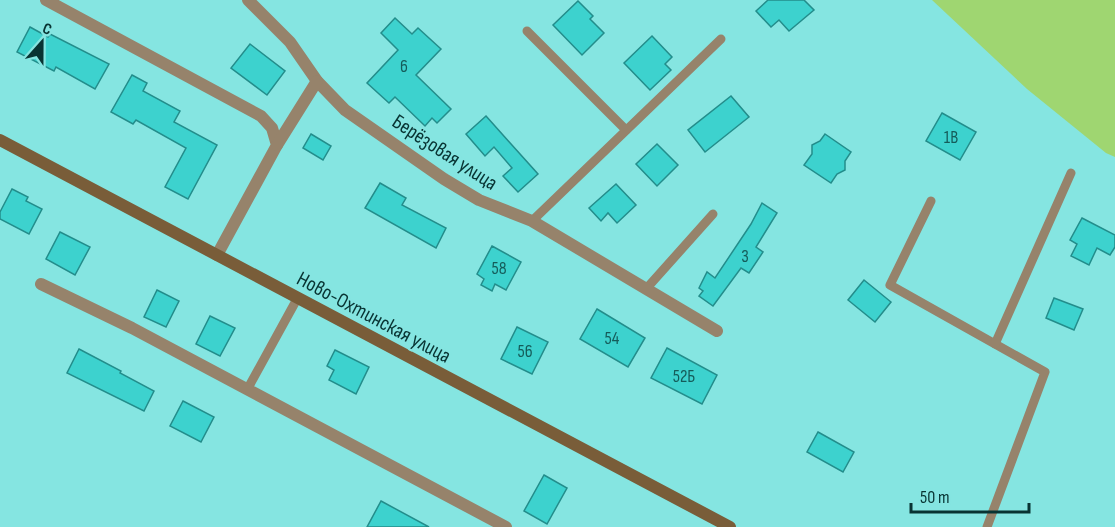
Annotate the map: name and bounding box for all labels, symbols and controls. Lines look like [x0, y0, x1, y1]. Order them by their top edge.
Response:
north arrow [12, 12, 72, 72]
text: С [40, 19, 54, 40]
house number: 6 [400, 56, 408, 77]
street label: Берёзовая улица [387, 109, 502, 196]
house number: 1В [944, 127, 958, 148]
house number: 3 [741, 246, 749, 267]
house number: 58 [491, 258, 507, 279]
street label: Ново-Охтинская улица [293, 266, 455, 369]
house number: 54 [605, 328, 620, 349]
house number: 56 [517, 341, 533, 362]
house number: 52Б [673, 366, 695, 387]
scale bar [911, 476, 1030, 514]
text: 50 m [920, 487, 950, 508]

